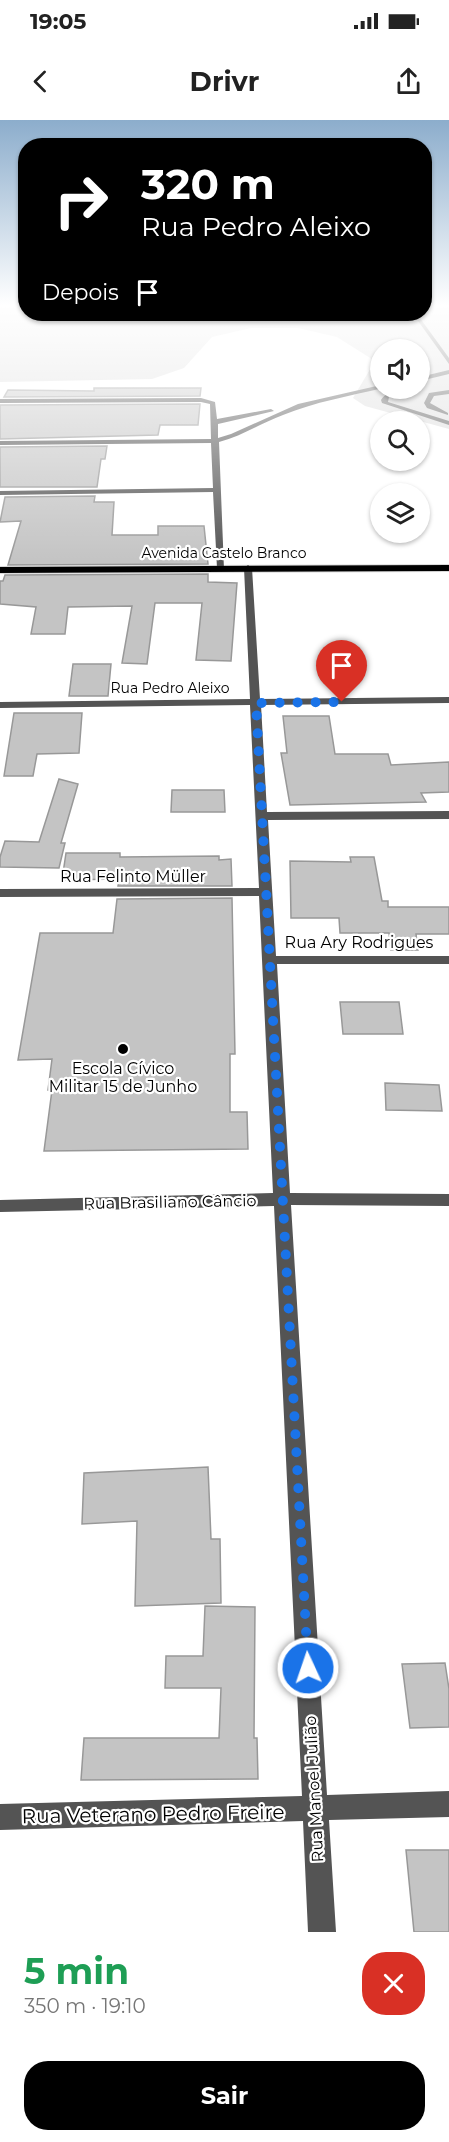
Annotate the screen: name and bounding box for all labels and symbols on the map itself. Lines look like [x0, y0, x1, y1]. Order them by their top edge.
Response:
street label: Avenida Castelo Branco [141, 544, 307, 562]
pin [316, 640, 367, 702]
street label: Rua Pedro Aleixo [110, 679, 230, 697]
street label: Rua Felinto Müller [60, 867, 206, 886]
street label: Rua Ary Rodrigues [285, 933, 434, 952]
marker: Escola Cívico Militar 15 de Junho [116, 1042, 130, 1056]
place label: Escola Cívico Militar 15 de Junho [49, 1059, 197, 1096]
street label: Rua Brasiliano Câncio [83, 1191, 257, 1213]
position arrow [276, 1636, 340, 1700]
street label: Rua Manoel Julião [301, 1715, 327, 1863]
street label: Rua Veterano Pedro Freire [21, 1800, 285, 1828]

